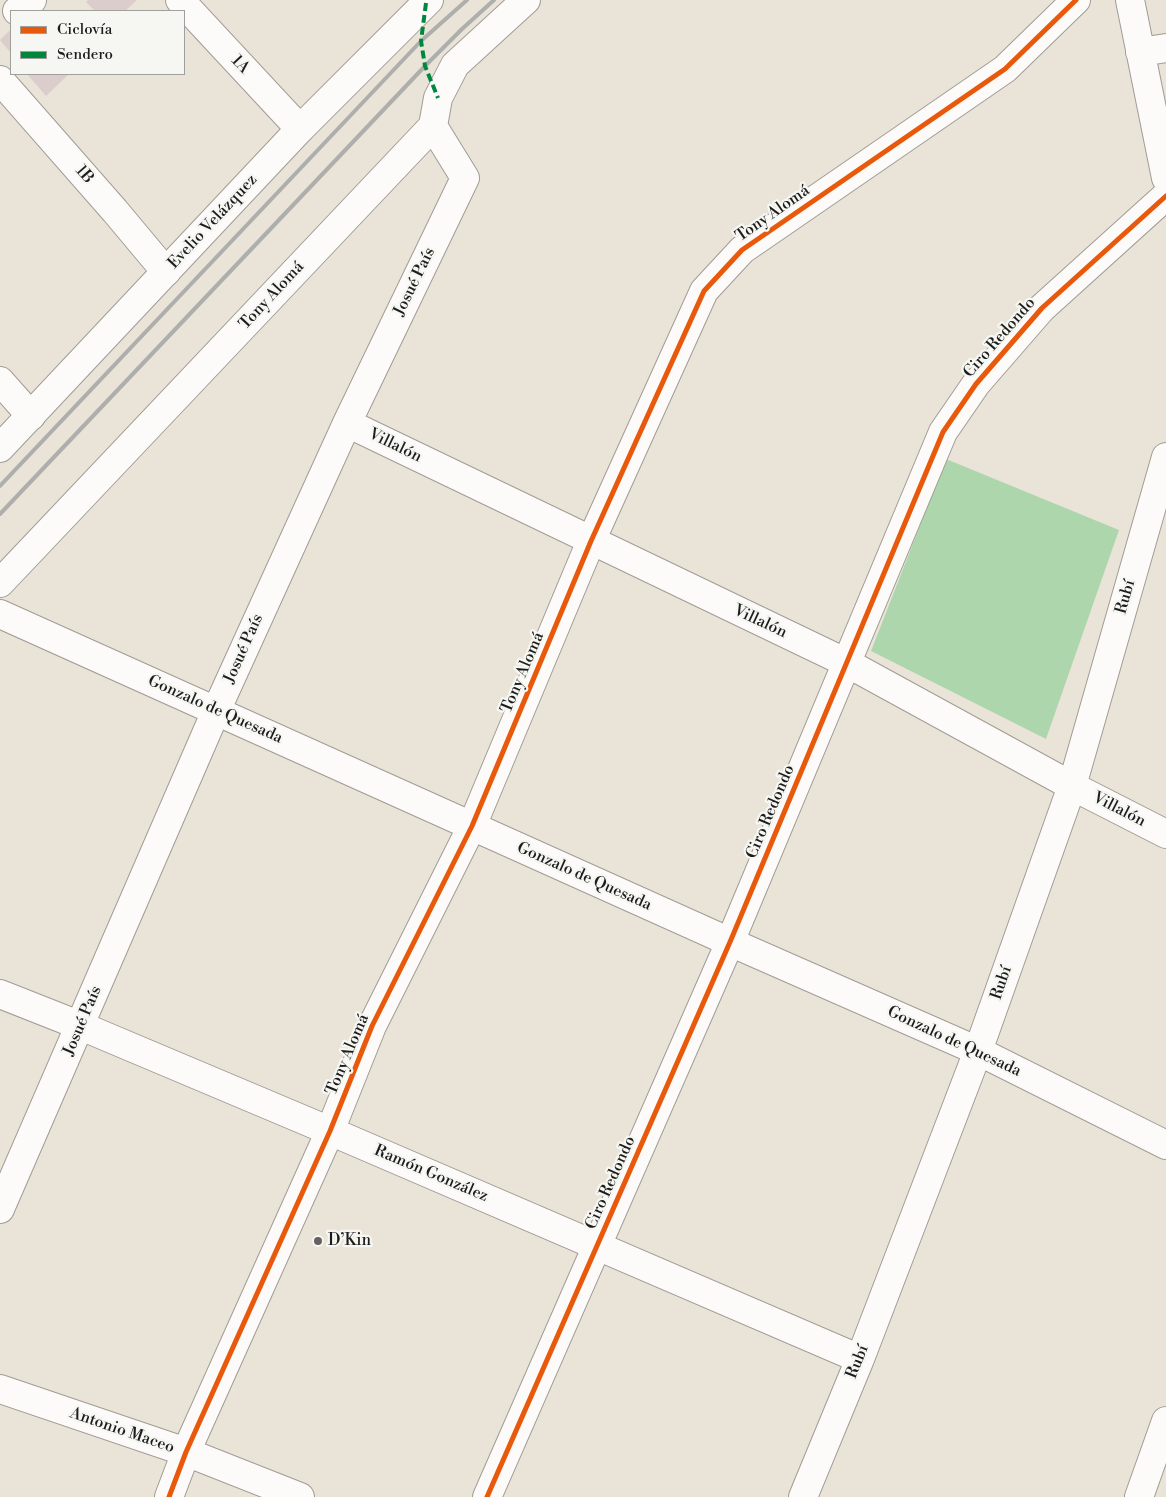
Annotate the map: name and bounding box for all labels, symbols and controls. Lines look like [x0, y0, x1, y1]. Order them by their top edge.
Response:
legend [10, 10, 185, 75]
text: Ciclovía [57, 20, 112, 39]
text: Sendero [57, 45, 113, 64]
street label: 1A [227, 52, 253, 78]
street label: 1B [71, 162, 97, 188]
street label: Evelio Velázquez [164, 171, 262, 273]
street label: Tony Alomá [732, 181, 814, 247]
street label: Josué País [390, 245, 440, 319]
street label: Tony Alomá [236, 258, 308, 334]
street label: Ciro Redondo [960, 294, 1040, 382]
street label: Villalón [365, 425, 425, 467]
street label: Rubí [1112, 578, 1140, 616]
street label: Villalón [730, 601, 790, 643]
street label: Josué País [220, 611, 268, 687]
street label: Tony Alomá [497, 630, 549, 716]
street label: Gonzalo de Quesada [145, 672, 285, 748]
street label: Ciro Redondo [743, 762, 799, 862]
street label: Villalón [1089, 789, 1149, 831]
street label: Gonzalo de Quesada [514, 839, 654, 915]
street label: Rubí [987, 964, 1017, 1002]
street label: Josué País [60, 983, 106, 1059]
street label: Gonzalo de Quesada [884, 1003, 1024, 1081]
street label: Tony Alomá [322, 1012, 374, 1098]
street label: Ciro Redondo [582, 1133, 640, 1233]
street label: Ramón González [371, 1141, 491, 1207]
place label: D’Kin [328, 1231, 371, 1251]
marker: D’Kin [312, 1235, 324, 1247]
street label: Rubí [843, 1342, 873, 1382]
street label: Antonio Maceo [67, 1404, 177, 1458]

